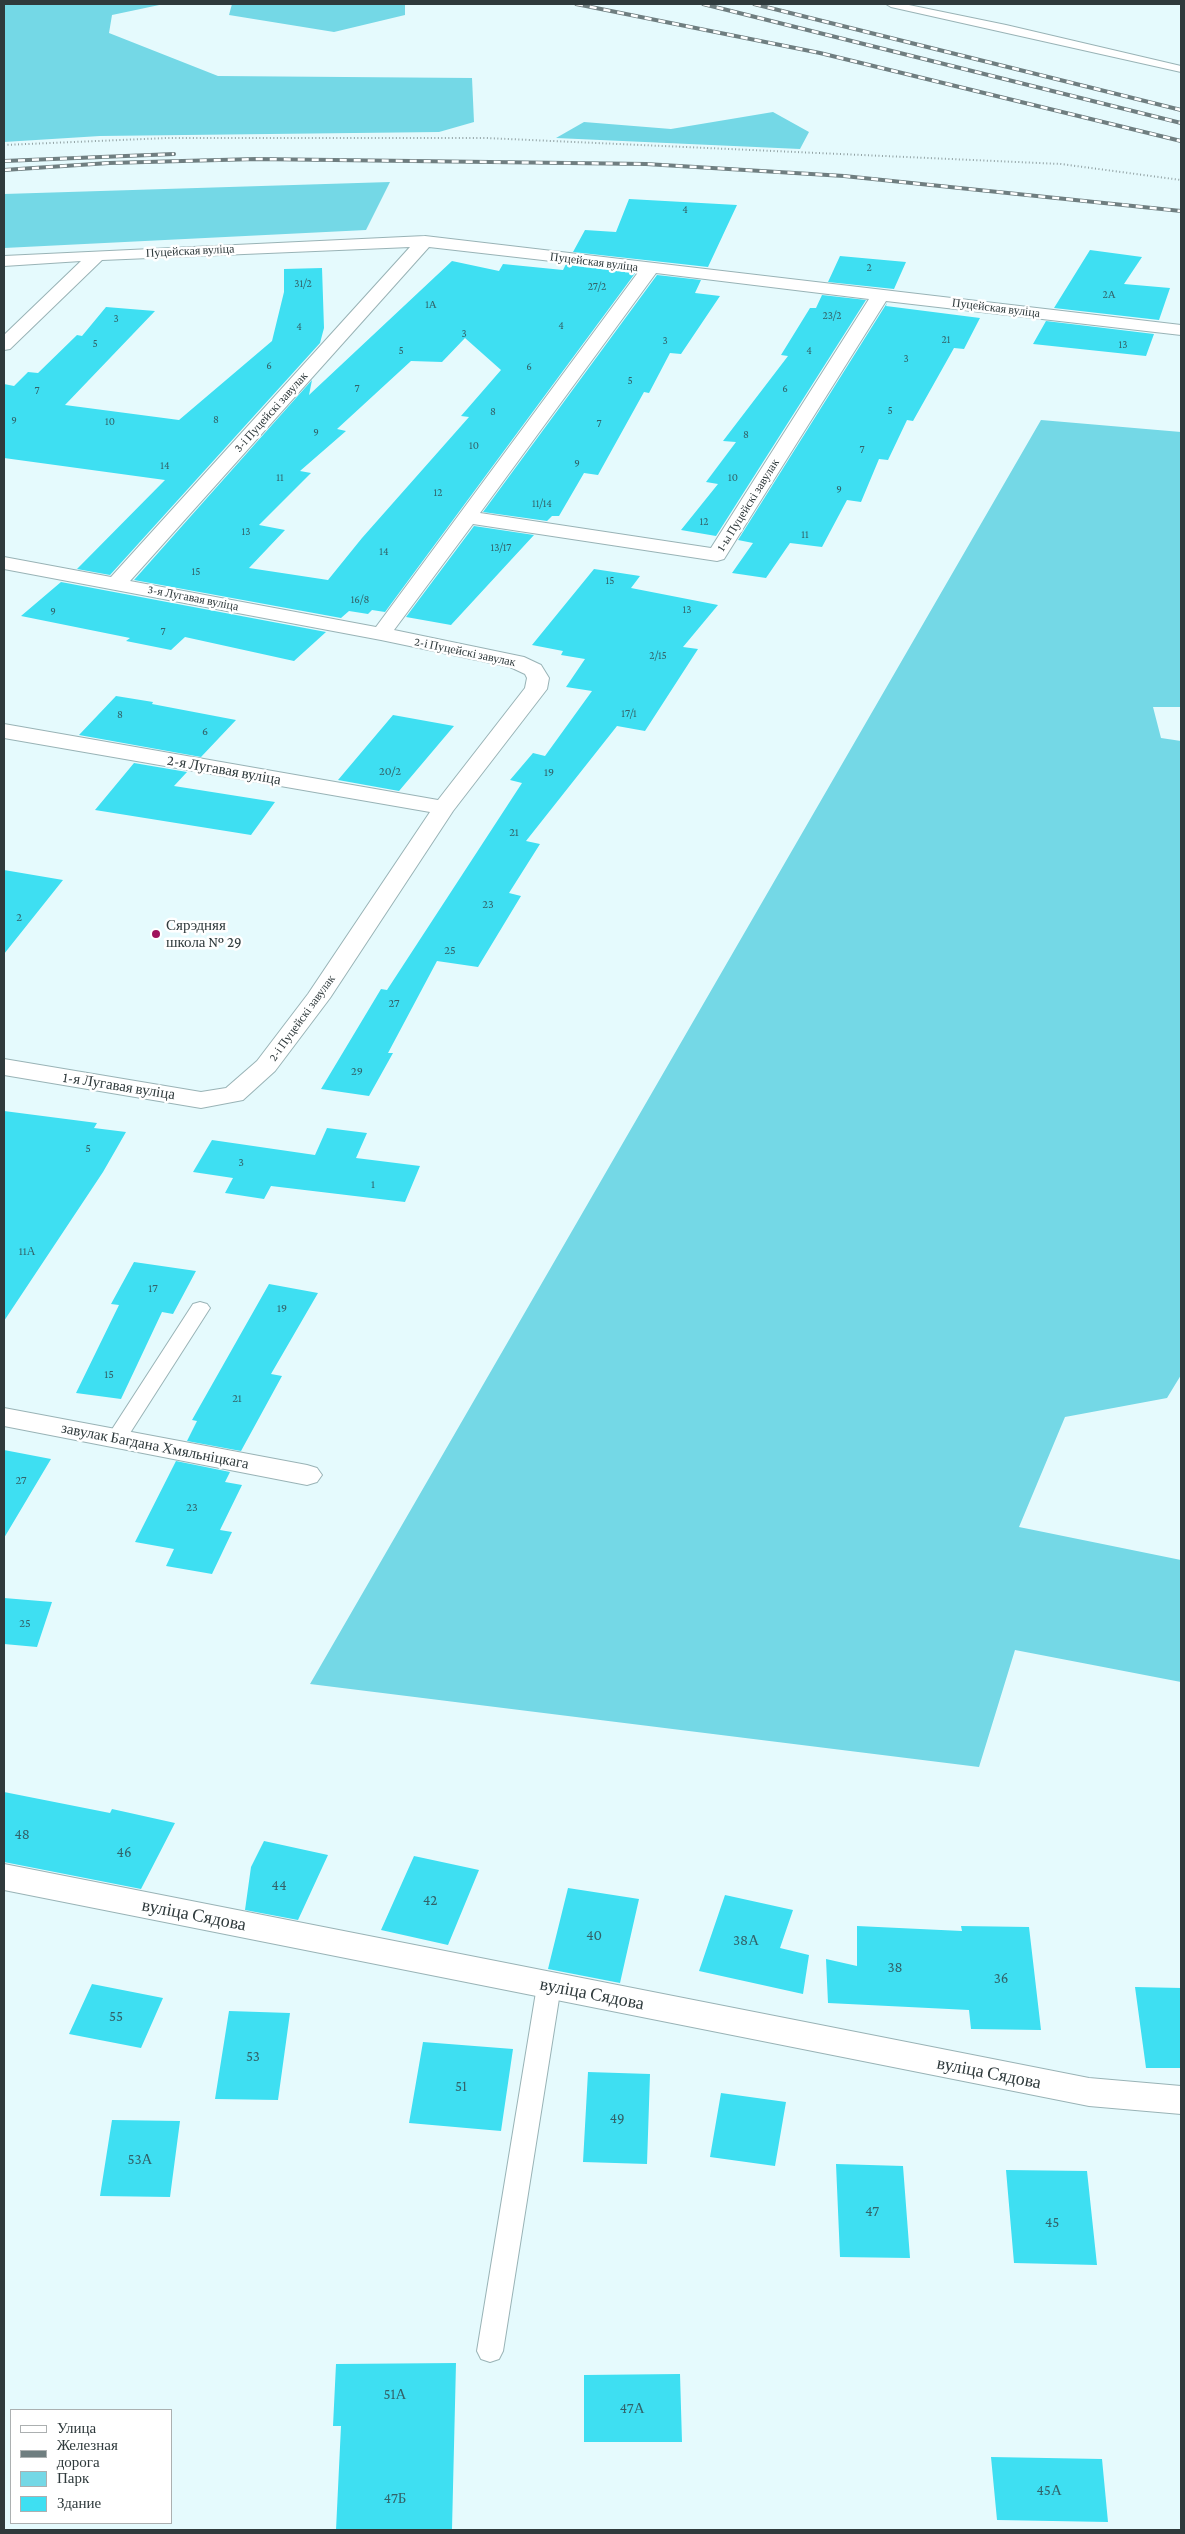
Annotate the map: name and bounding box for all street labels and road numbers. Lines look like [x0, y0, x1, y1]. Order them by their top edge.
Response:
street label: Пуцейская вуліца [145, 241, 235, 261]
street label: Пуцейская вуліца [549, 249, 639, 275]
street label: Пуцейская вуліца [951, 295, 1041, 321]
street label: 3-і Пуцейскі завулак [231, 369, 311, 455]
street label: 1-ы Пуцейскі завулак [714, 456, 782, 554]
street label: 3-я Лугавая вуліца [146, 582, 240, 614]
street label: 2-і Пуцейскі завулак [413, 634, 517, 670]
street label: 2-я Лугавая вуліца [166, 751, 282, 789]
street label: 2-і Пуцейскі завулак [266, 972, 338, 1064]
street label: 1-я Лугавая вуліца [62, 1068, 176, 1104]
street label: завулак Багдана Хмяльніцкага [60, 1419, 250, 1473]
street label: вуліца Сядова [140, 1894, 248, 1936]
street label: вуліца Сядова [538, 1973, 646, 2015]
street label: вуліца Сядова [935, 2052, 1043, 2094]

